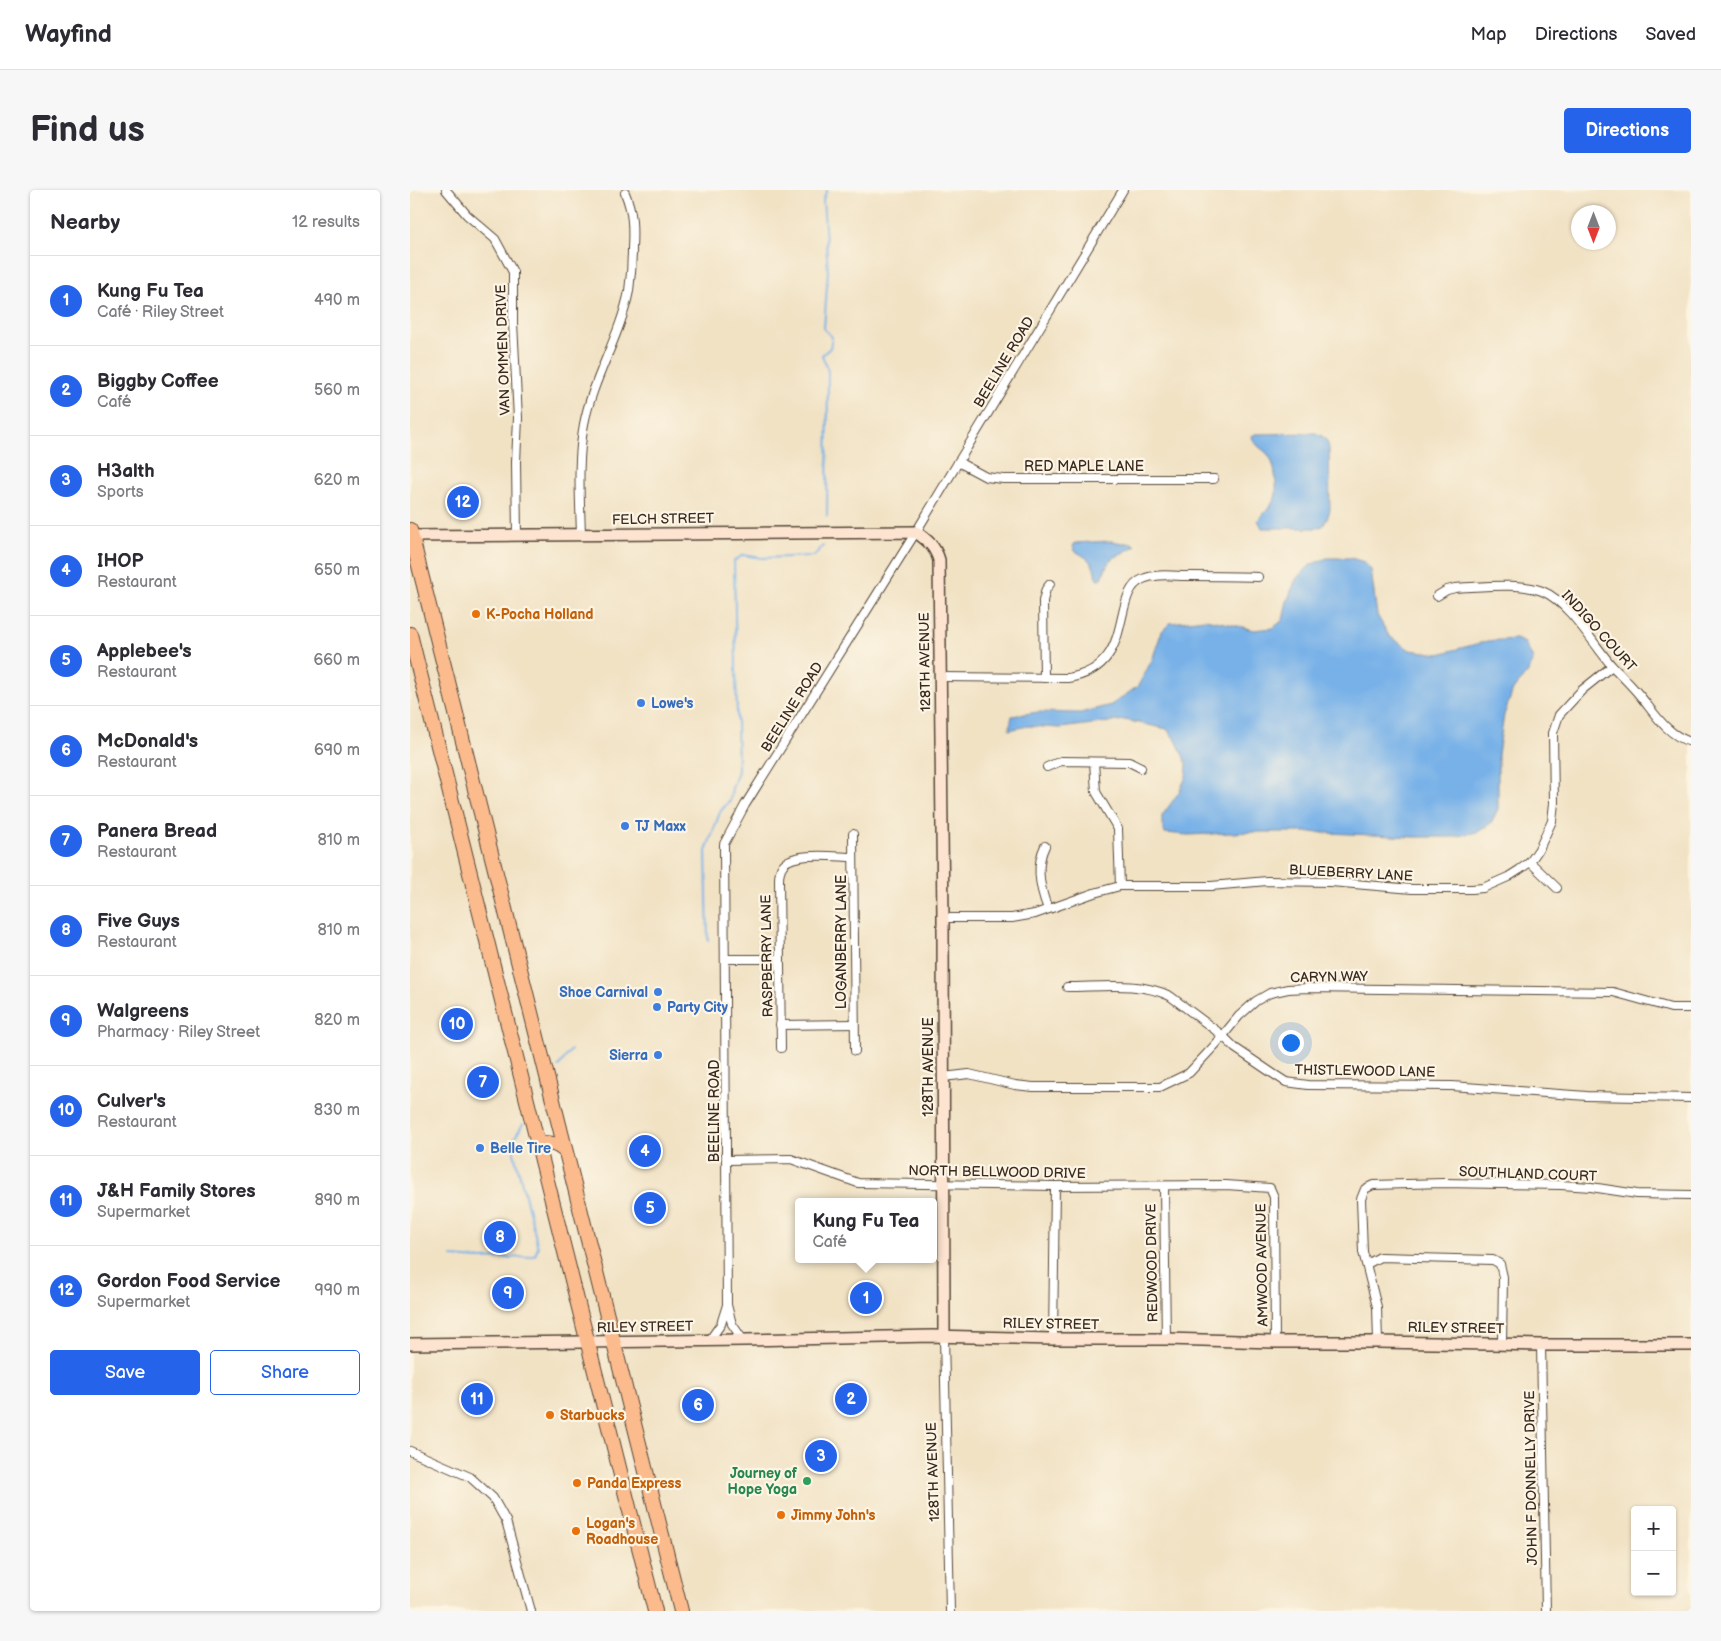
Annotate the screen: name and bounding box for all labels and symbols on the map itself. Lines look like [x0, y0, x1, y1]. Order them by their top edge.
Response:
north arrow [1571, 205, 1616, 250]
street label: VAN OMMEN DRIVE [492, 284, 514, 416]
street label: BEELINE ROAD [970, 314, 1038, 410]
street label: RED MAPLE LANE [1024, 458, 1144, 475]
pin: 12 [447, 483, 479, 521]
street label: FELCH STREET [612, 510, 715, 528]
street label: INDIGO COURT [1558, 587, 1640, 676]
place label: K-Pocha Holland [486, 606, 593, 623]
marker: K-Pocha Holland [470, 608, 482, 620]
street label: 128TH AVENUE [916, 612, 934, 712]
street label: BEELINE ROAD [758, 659, 826, 755]
place label: Lowe's [651, 695, 693, 712]
marker: Lowe's [635, 697, 647, 709]
place label: TJ Maxx [635, 818, 686, 835]
marker: TJ Maxx [619, 820, 631, 832]
street label: BLUEBERRY LANE [1289, 861, 1413, 885]
street label: LOGANBERRY LANE [833, 875, 850, 1009]
street label: RASPBERRY LANE [757, 894, 777, 1018]
street label: CARYN WAY [1290, 968, 1369, 986]
place label: Shoe Carnival [559, 984, 648, 1001]
marker: Shoe Carnival [652, 986, 664, 998]
place label: Party City [667, 999, 728, 1016]
marker: Party City [651, 1001, 663, 1013]
pin: 10 [441, 1005, 473, 1043]
street label: 128TH AVENUE [920, 1017, 937, 1117]
your location [1278, 1030, 1304, 1056]
place label: Sierra [609, 1047, 648, 1064]
marker: Sierra [652, 1049, 664, 1061]
street label: BEELINE ROAD [706, 1060, 723, 1162]
street label: THISTLEWOOD LANE [1295, 1061, 1435, 1081]
pin: 7 [467, 1063, 499, 1101]
pin: 4 [629, 1132, 661, 1170]
place label: Belle Tire [490, 1140, 551, 1157]
marker: Belle Tire [474, 1142, 486, 1154]
street label: NORTH BELLWOOD DRIVE [908, 1162, 1086, 1182]
street label: SOUTHLAND COURT [1459, 1163, 1598, 1185]
pin: 5 [634, 1189, 666, 1227]
street label: REDWOOD DRIVE [1142, 1203, 1162, 1323]
street label: AMWOOD AVENUE [1252, 1203, 1272, 1327]
pin: 8 [484, 1218, 516, 1256]
pin: 9 [492, 1274, 524, 1312]
pin: 1 [850, 1279, 882, 1317]
street label: RILEY STREET [1003, 1315, 1100, 1333]
street label: RILEY STREET [597, 1318, 694, 1336]
street label: RILEY STREET [1408, 1319, 1505, 1337]
pin: 11 [461, 1380, 493, 1418]
pin: 2 [835, 1380, 867, 1418]
pin: 6 [682, 1386, 714, 1424]
street label: JOHN F DONNELLY DRIVE [1521, 1390, 1541, 1566]
place label: Starbucks [560, 1407, 625, 1424]
marker: Starbucks [544, 1409, 556, 1421]
street label: 128TH AVENUE [923, 1422, 943, 1522]
pin: 3 [805, 1437, 837, 1475]
place label: Journey of Hope Yoga [728, 1465, 798, 1498]
place label: Panda Express [587, 1475, 681, 1492]
marker: Journey of Hope Yoga [801, 1475, 813, 1487]
marker: Panda Express [571, 1477, 583, 1489]
place label: Jimmy John's [791, 1507, 875, 1524]
marker: Jimmy John's [775, 1509, 787, 1521]
place label: Logan's Roadhouse [586, 1515, 658, 1548]
marker: Logan's Roadhouse [570, 1525, 582, 1537]

